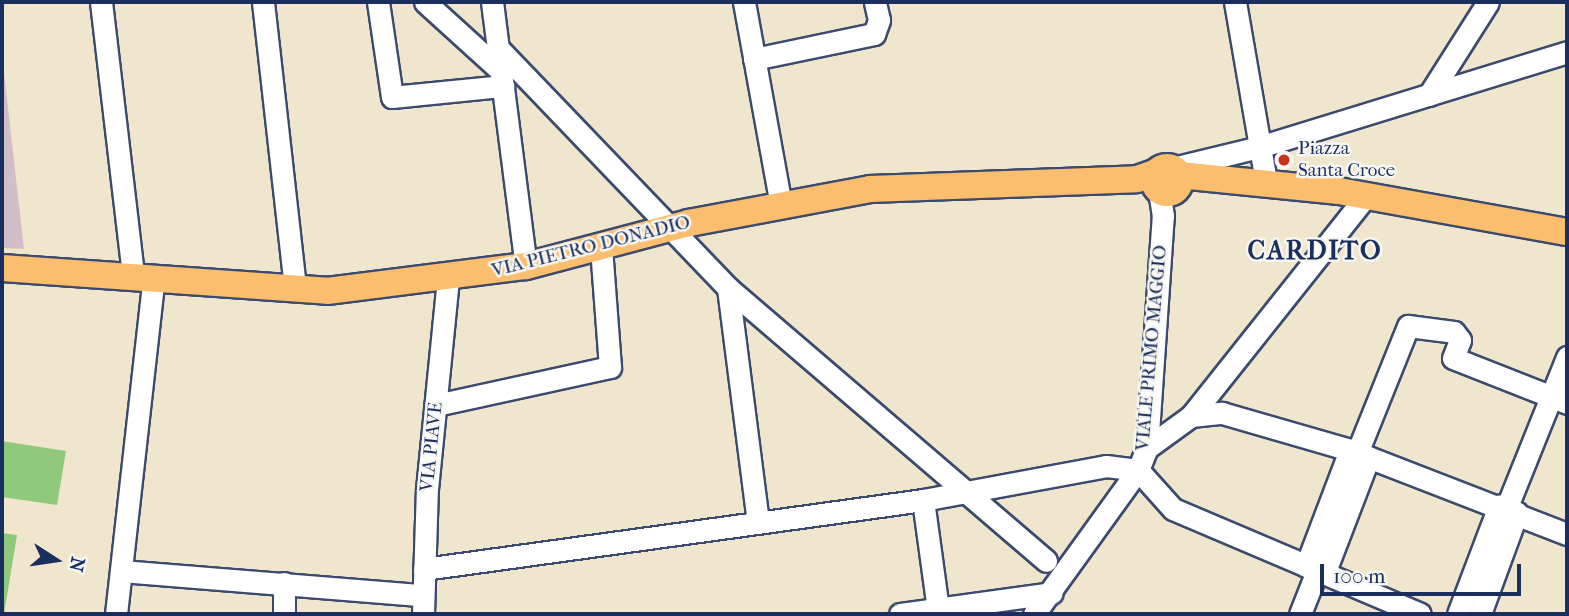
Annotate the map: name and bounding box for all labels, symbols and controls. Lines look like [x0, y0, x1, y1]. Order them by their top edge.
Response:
place label: Piazza Santa Croce [1298, 138, 1395, 182]
marker: Piazza Santa Croce [1276, 152, 1292, 168]
street label: VIA PIETRO DONADIO [489, 211, 693, 283]
district label: CARDITO [1248, 235, 1382, 267]
street label: VIALE PRIMO MAGGIO [1132, 244, 1172, 452]
street label: VIA PIAVE [416, 401, 448, 493]
north arrow [21, 525, 91, 595]
scale bar [1324, 550, 1525, 594]
text: N [64, 555, 89, 574]
text: 100 m [1333, 564, 1386, 588]

